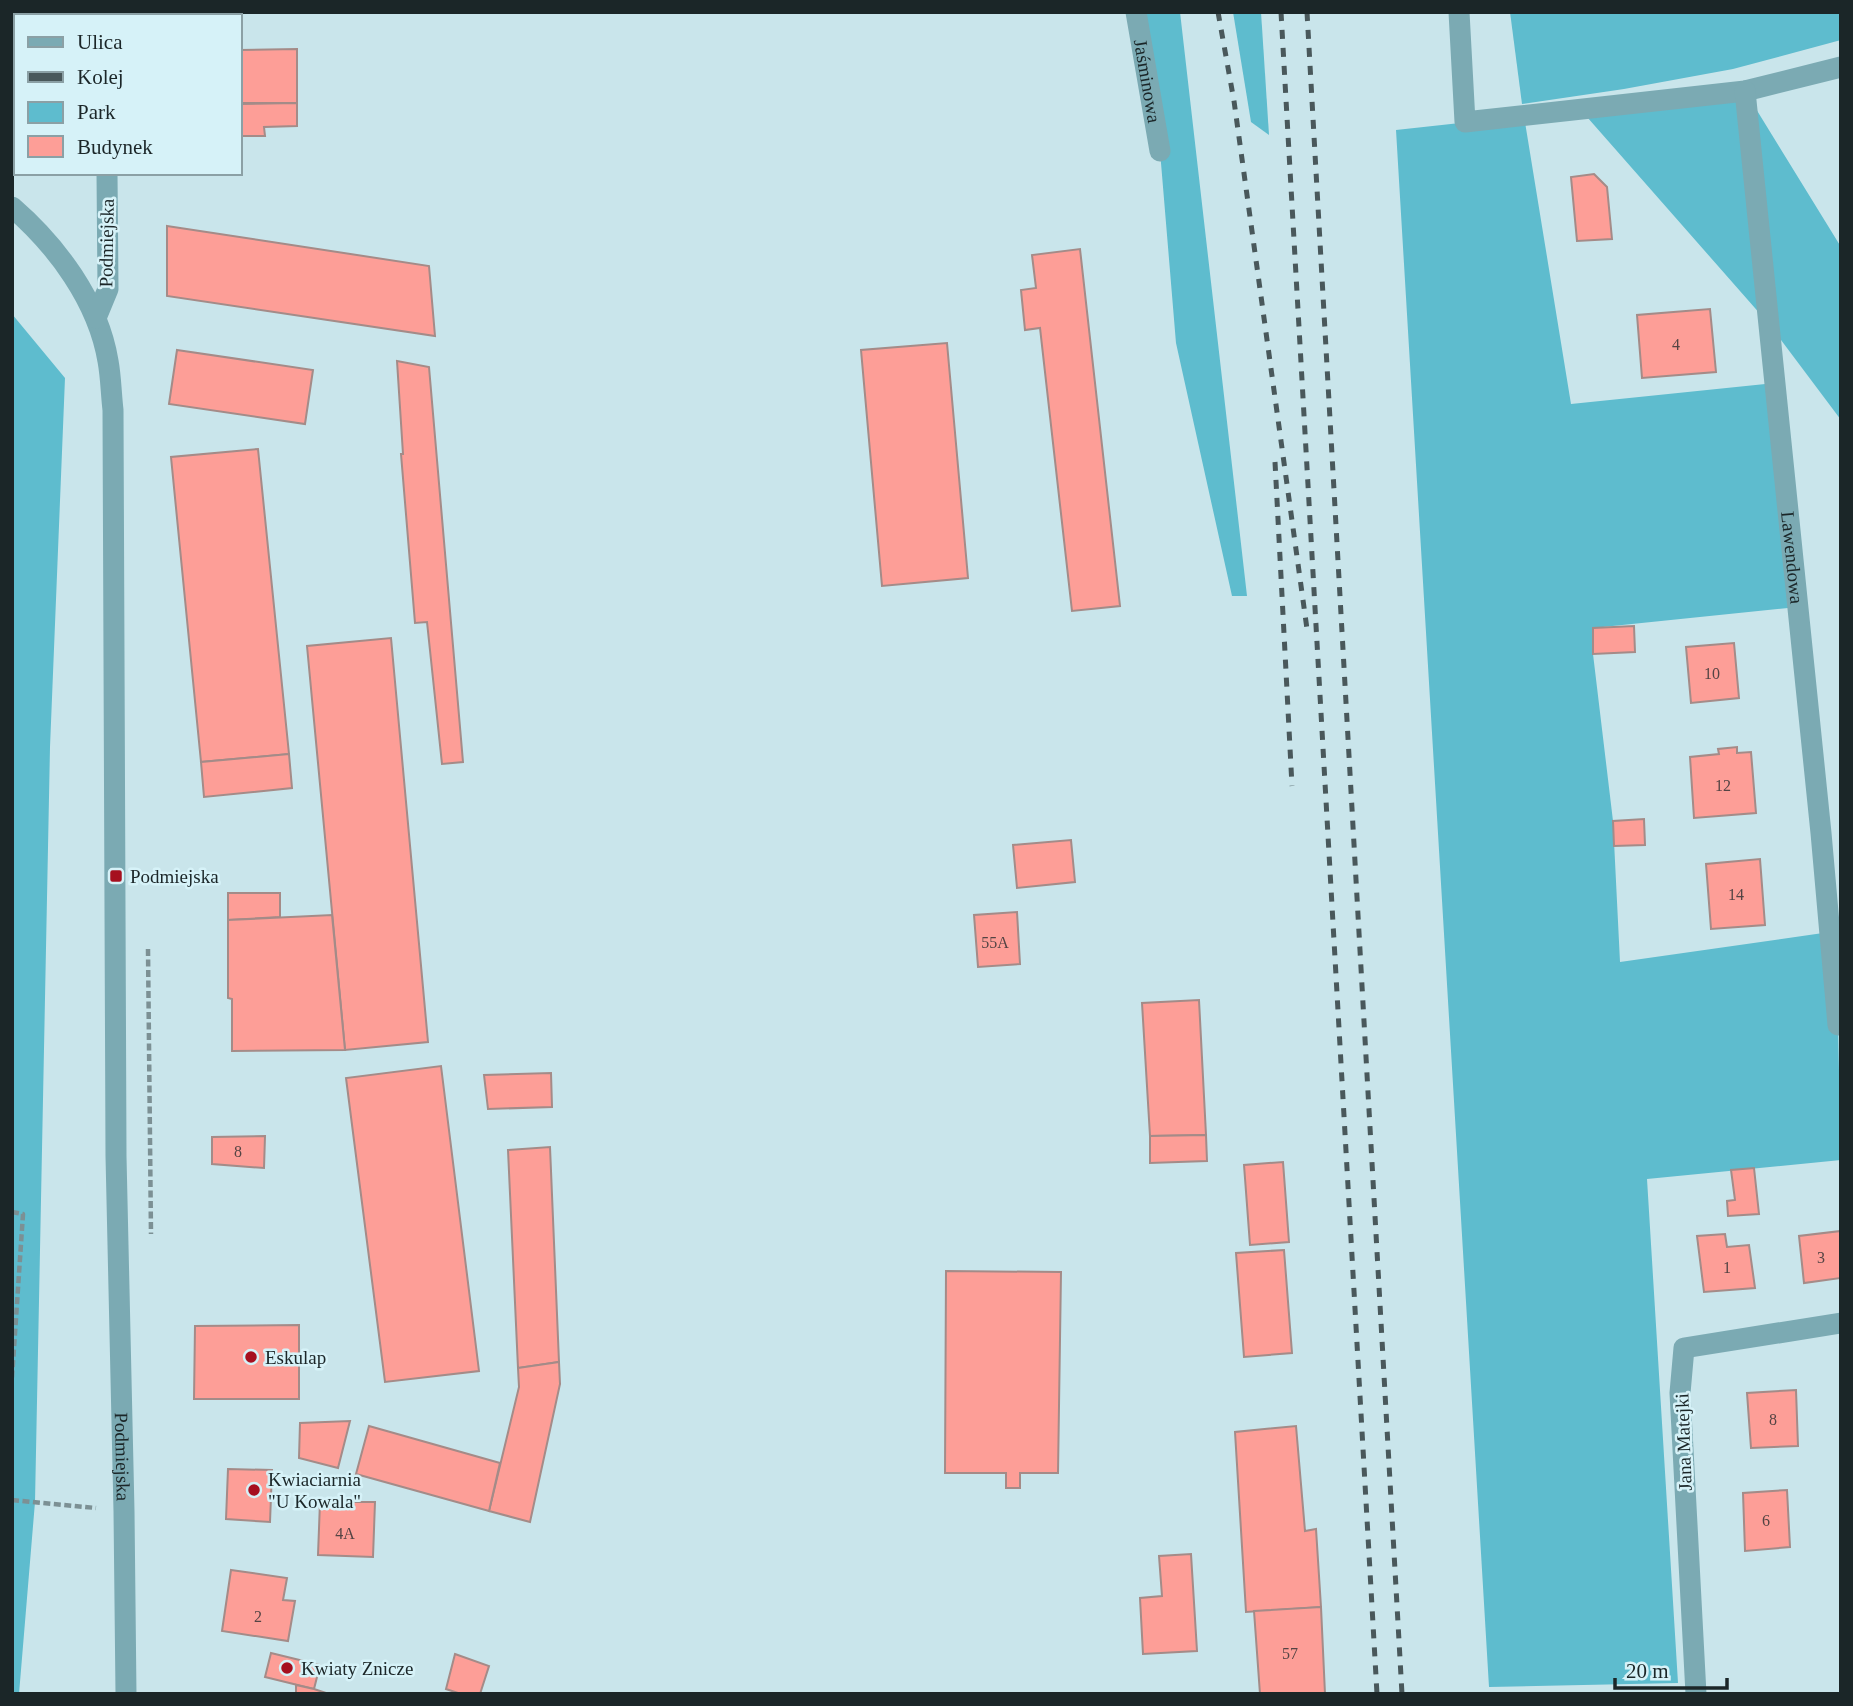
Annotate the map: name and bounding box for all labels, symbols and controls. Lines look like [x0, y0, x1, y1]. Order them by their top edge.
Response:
legend [14, 14, 242, 175]
text: Ulica [77, 30, 123, 54]
street label: Jaśminowa [1130, 38, 1165, 125]
text: Kolej [77, 65, 124, 89]
text: Park [77, 100, 116, 124]
text: Budynek [77, 135, 153, 159]
street label: Podmiejska [95, 198, 118, 288]
house number: 4 [1672, 336, 1680, 353]
street label: Lawendowa [1777, 510, 1808, 605]
house number: 10 [1704, 665, 1720, 682]
house number: 12 [1715, 777, 1731, 794]
place label: Podmiejska [130, 866, 219, 887]
marker: Podmiejska [108, 868, 124, 884]
house number: 14 [1728, 886, 1744, 903]
house number: 55A [981, 934, 1009, 951]
house number: 8 [234, 1143, 242, 1160]
house number: 3 [1817, 1249, 1825, 1266]
house number: 1 [1723, 1259, 1731, 1276]
place label: Eskulap [265, 1347, 326, 1368]
marker: Eskulap [243, 1349, 259, 1365]
street label: Jana Matejki [1671, 1393, 1696, 1491]
house number: 8 [1769, 1411, 1777, 1428]
street label: Podmiejska [111, 1412, 134, 1502]
place label: Kwiaciarnia "U Kowala" [268, 1469, 361, 1512]
marker: Kwiaciarnia "U Kowala" [246, 1482, 262, 1498]
house number: 6 [1762, 1512, 1770, 1529]
house number: 4A [335, 1525, 355, 1542]
house number: 2 [254, 1608, 262, 1625]
house number: 57 [1282, 1645, 1298, 1662]
scale bar [1615, 1646, 1727, 1690]
place label: Kwiaty Znicze [301, 1658, 413, 1679]
text: 20 m [1626, 1659, 1669, 1683]
marker: Kwiaty Znicze [279, 1660, 295, 1676]

